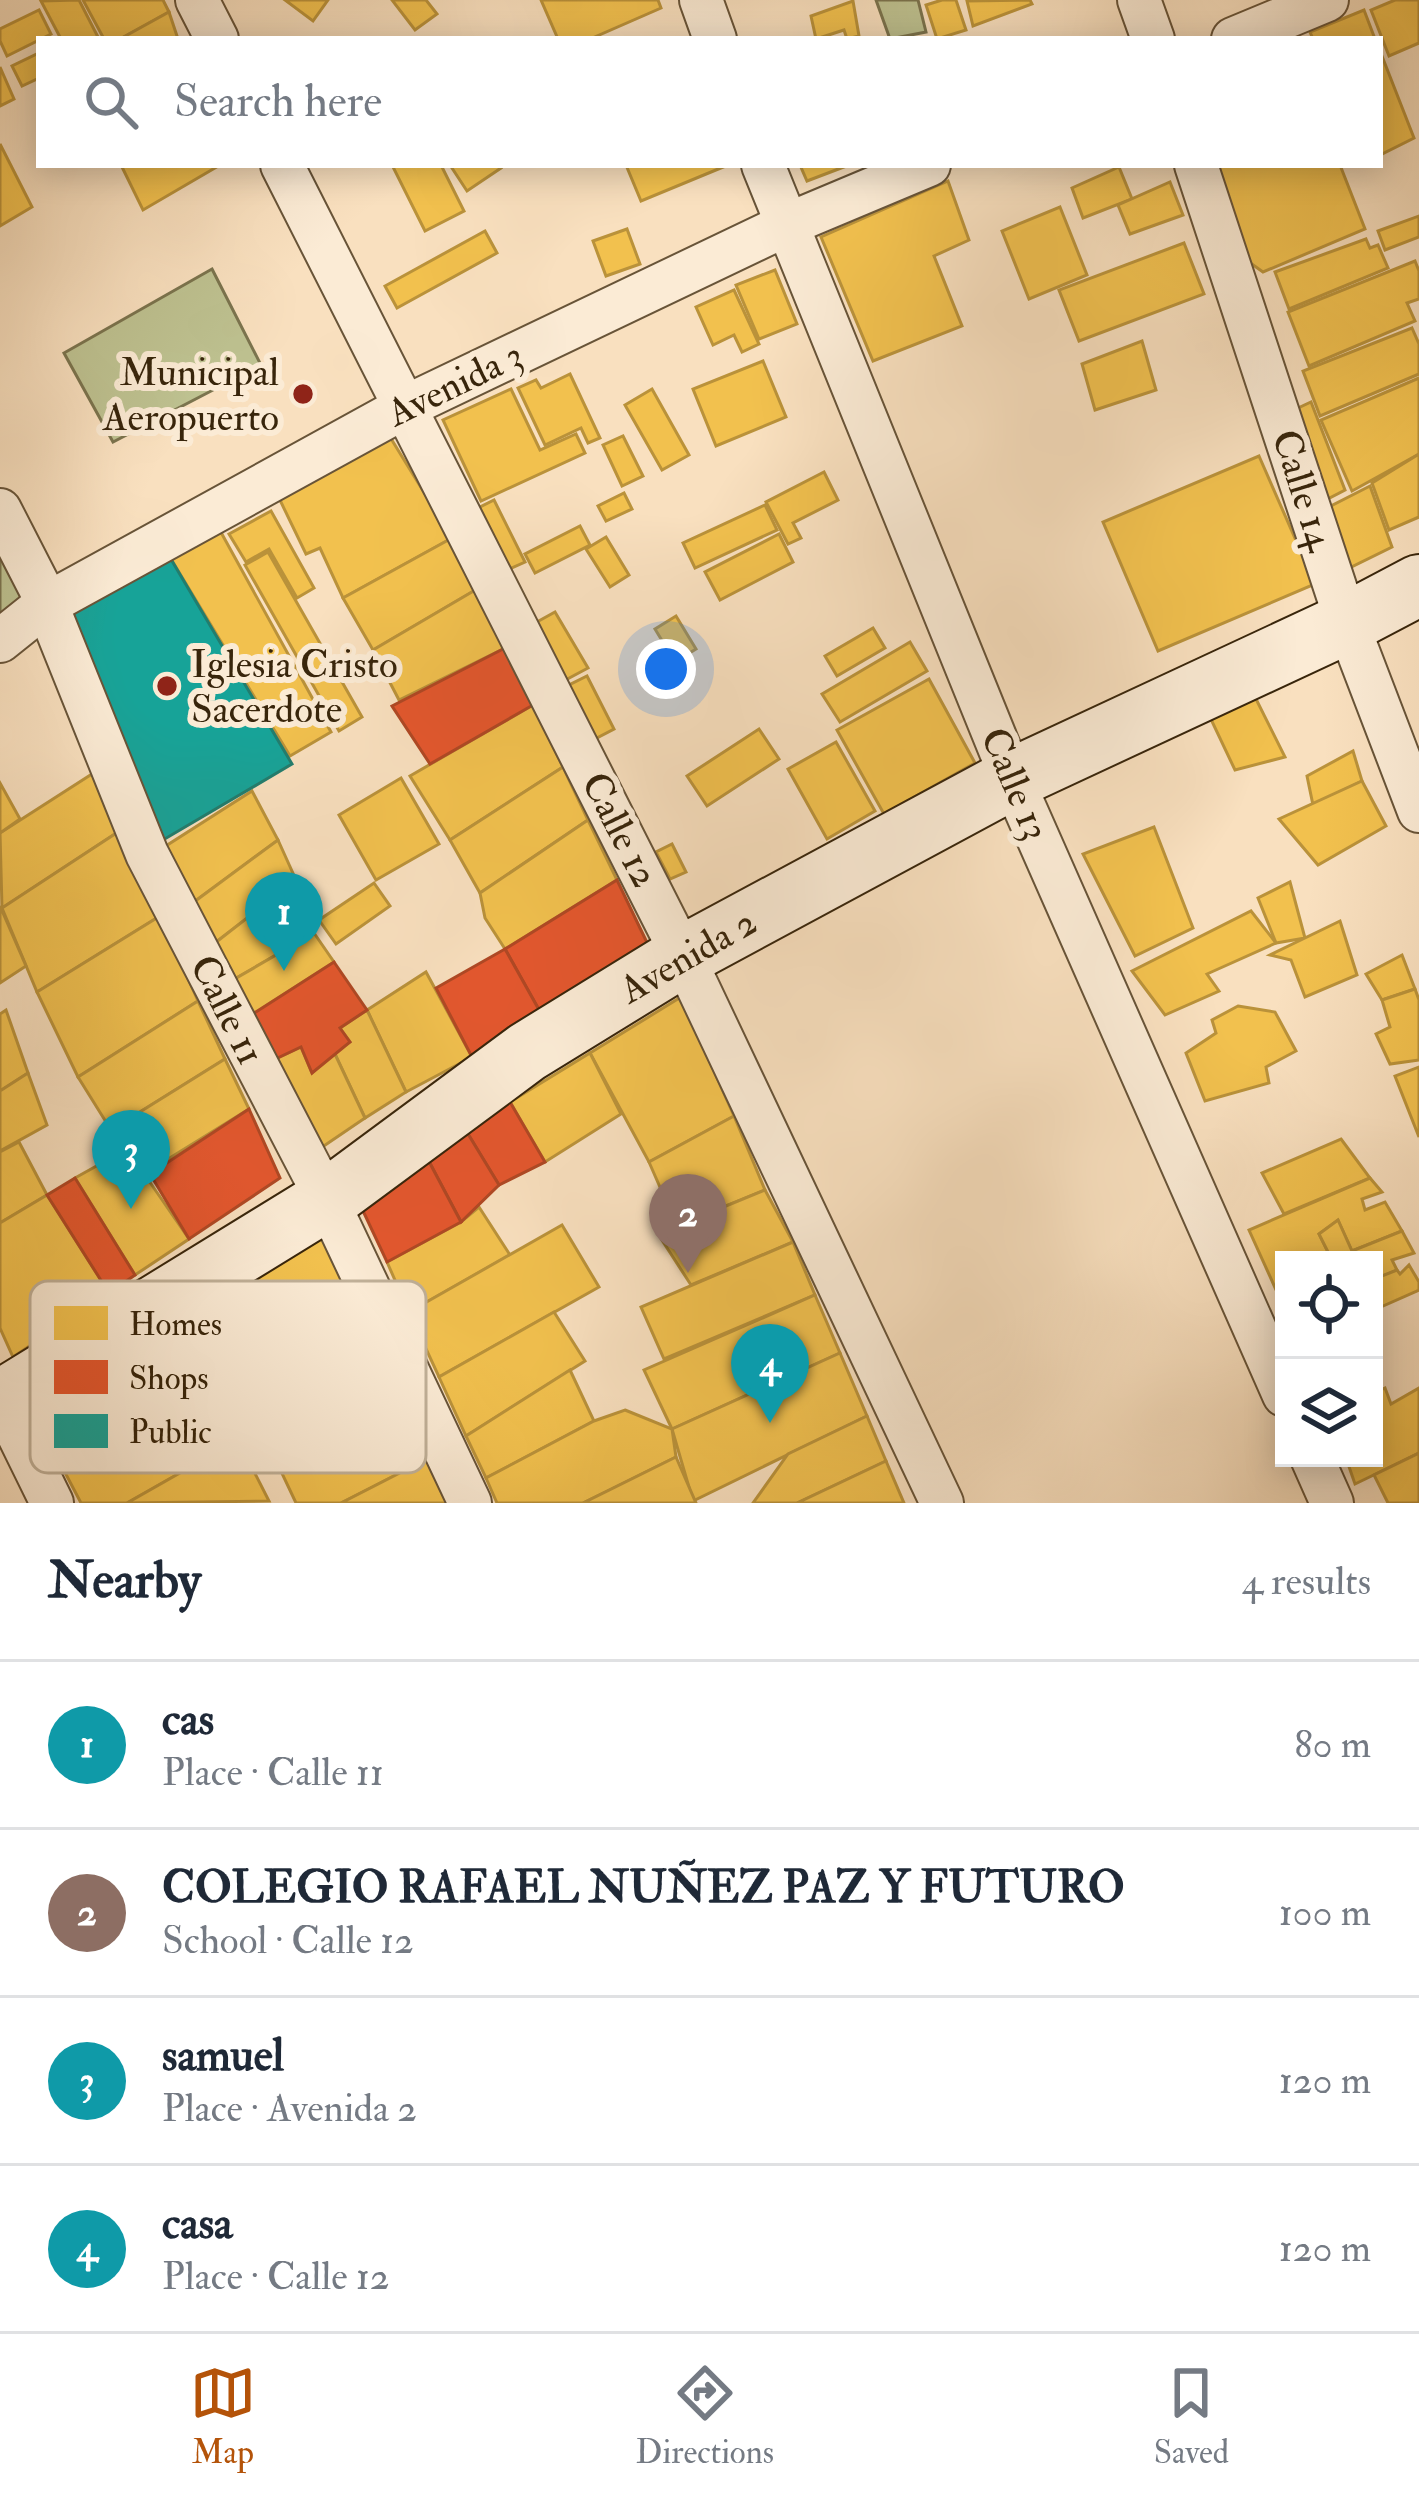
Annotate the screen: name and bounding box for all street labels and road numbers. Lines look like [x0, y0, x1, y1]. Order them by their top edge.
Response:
street label: Avenida 3 [378, 330, 531, 438]
street label: Calle 14 [1261, 424, 1346, 558]
street label: Calle 13 [969, 720, 1061, 848]
street label: Calle 12 [570, 764, 670, 896]
street label: Avenida 2 [610, 897, 765, 1015]
street label: Calle 11 [179, 947, 275, 1073]

